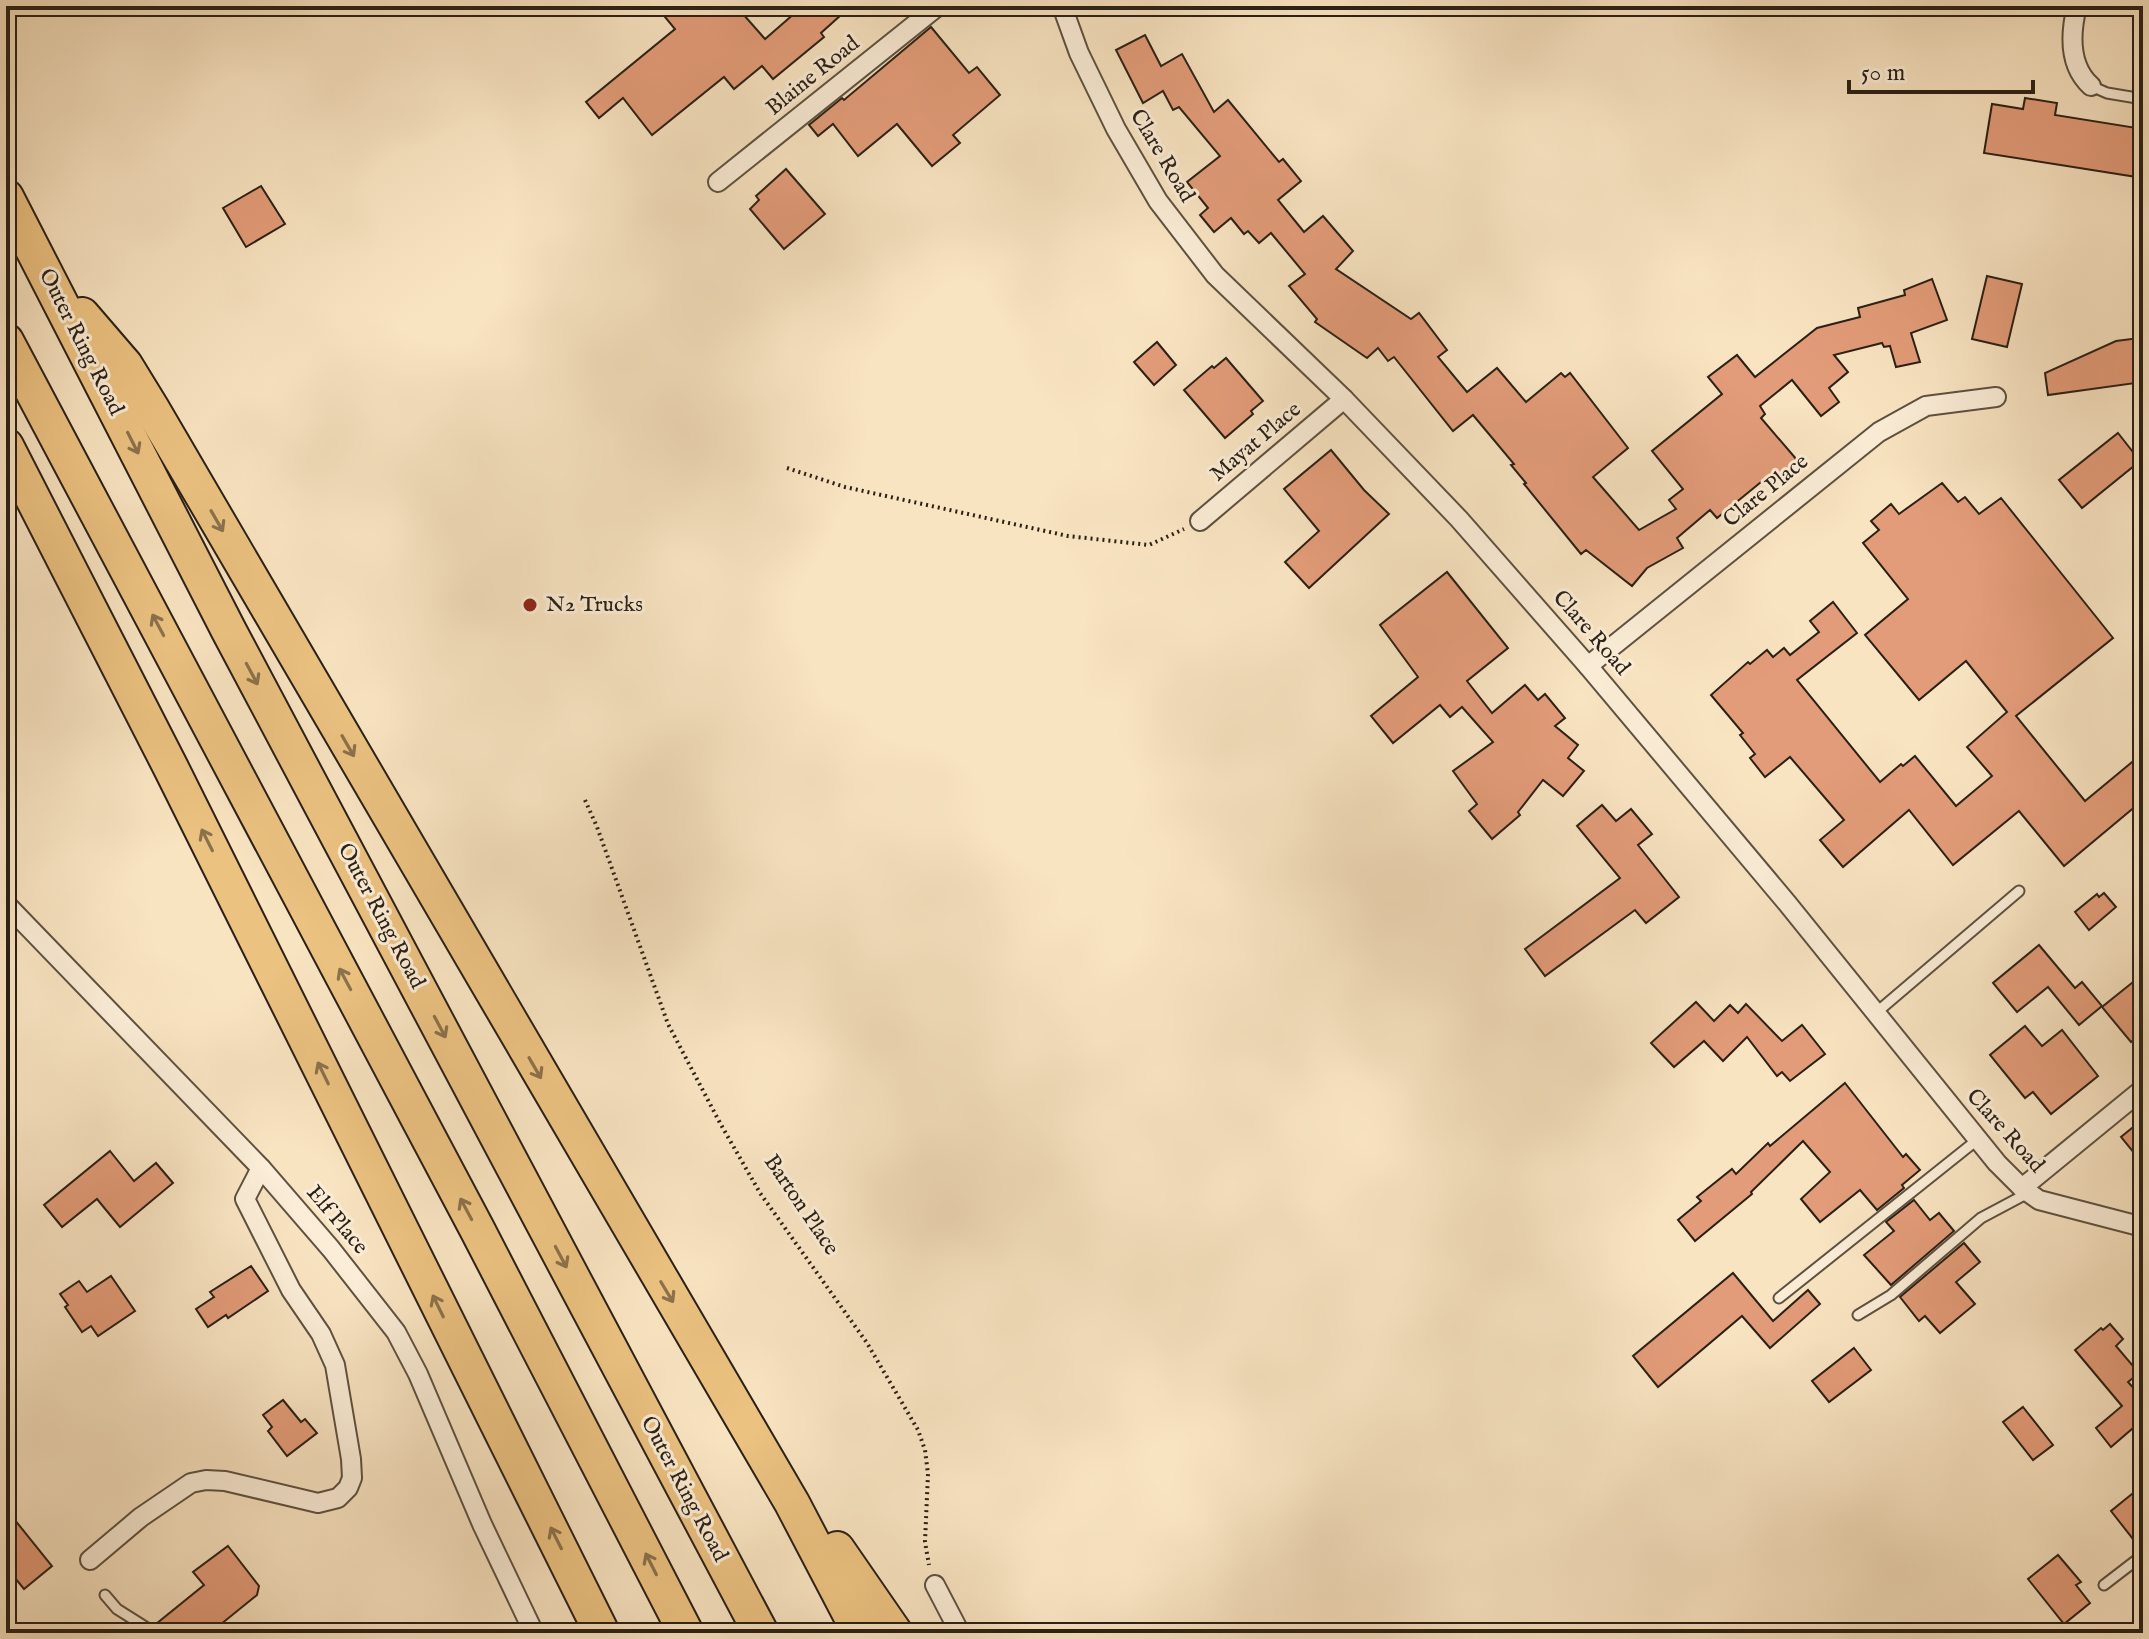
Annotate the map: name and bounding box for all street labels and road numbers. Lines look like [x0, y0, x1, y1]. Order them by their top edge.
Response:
street label: Blaine Road [761, 30, 866, 122]
street label: Clare Road [1123, 104, 1201, 208]
street label: Outer Ring Road [32, 264, 130, 420]
street label: Mayat Place [1205, 396, 1307, 488]
street label: Clare Place [1718, 448, 1814, 534]
street label: Clare Road [1546, 585, 1636, 682]
street label: Outer Ring Road [331, 838, 431, 994]
street label: Clare Road [1960, 1083, 2050, 1179]
street label: Barton Place [757, 1149, 845, 1261]
street label: Elf Place [300, 1180, 374, 1260]
street label: Outer Ring Road [634, 1411, 734, 1567]

